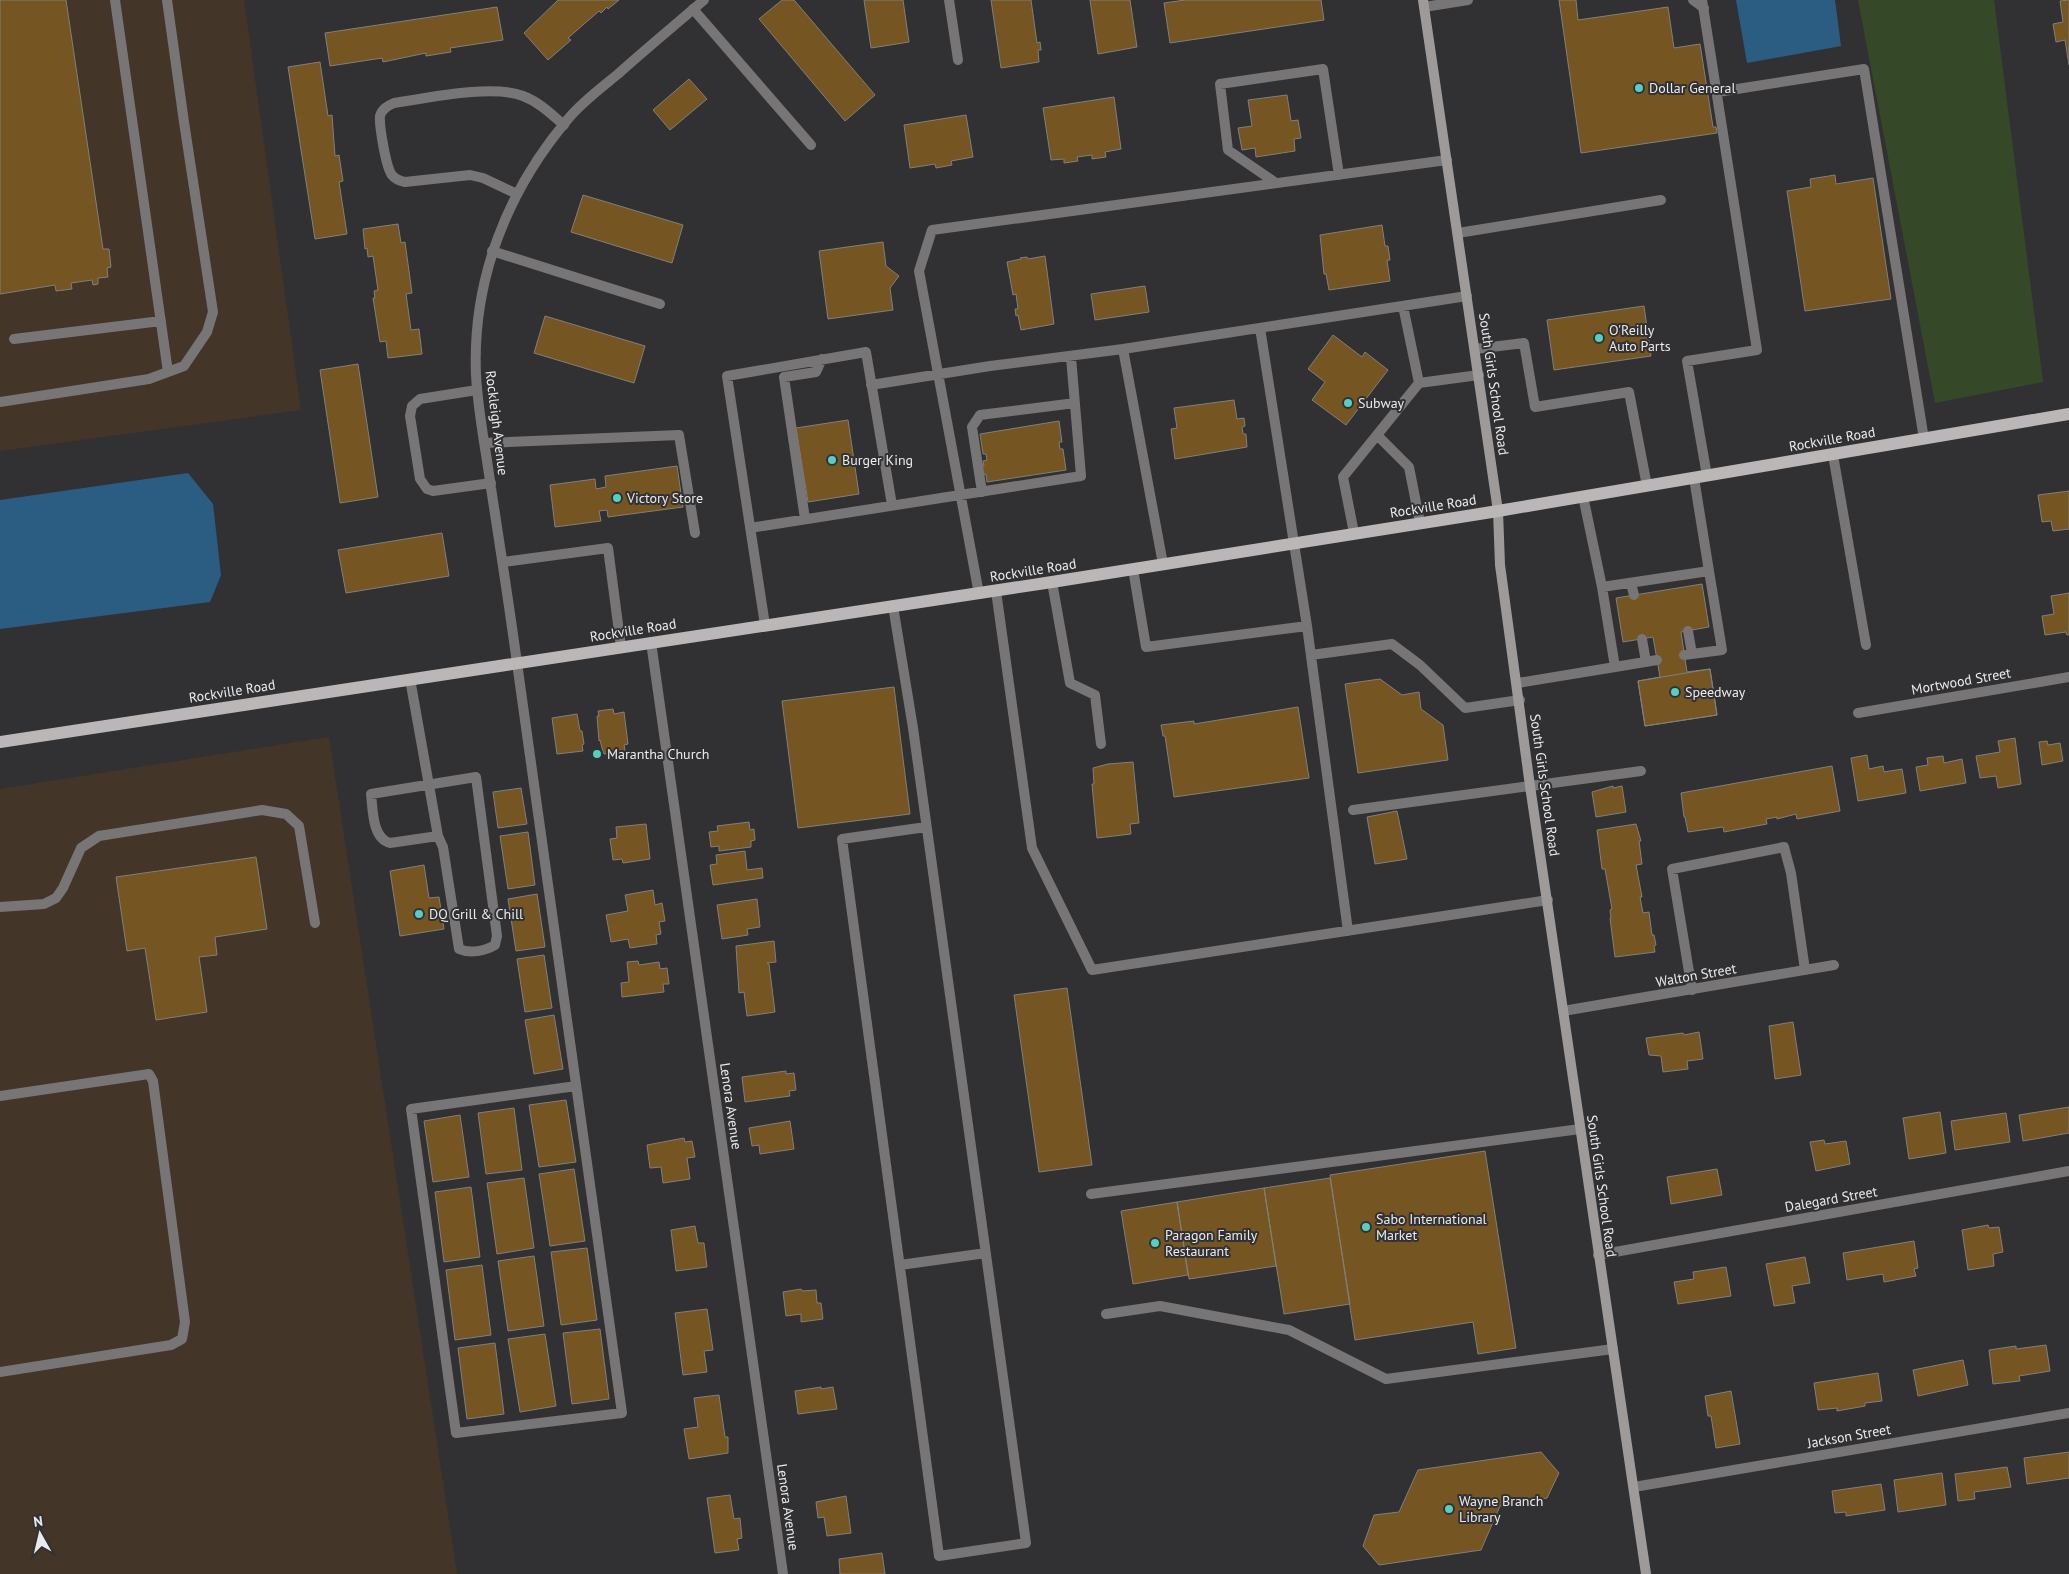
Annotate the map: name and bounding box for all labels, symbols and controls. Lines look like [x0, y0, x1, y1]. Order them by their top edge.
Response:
place label: Dollar General [1649, 79, 1736, 97]
marker: Dollar General [1633, 82, 1645, 94]
street label: South Girls School Road [1475, 312, 1513, 456]
place label: O'Reilly Auto Parts [1609, 321, 1671, 355]
marker: O'Reilly Auto Parts [1593, 332, 1605, 344]
street label: Rockleigh Avenue [482, 370, 512, 476]
place label: Subway [1358, 394, 1405, 412]
marker: Subway [1342, 397, 1354, 409]
street label: Rockville Road [1787, 423, 1877, 455]
place label: Burger King [842, 451, 913, 469]
marker: Burger King [826, 454, 838, 466]
place label: Victory Store [626, 489, 703, 507]
street label: Rockville Road [1389, 490, 1477, 522]
marker: Victory Store [611, 492, 623, 504]
street label: Rockville Road [989, 554, 1077, 586]
street label: Rockville Road [589, 614, 677, 646]
street label: Mortwood Street [1910, 663, 2012, 699]
street label: Rockville Road [188, 675, 276, 707]
place label: Speedway [1685, 683, 1746, 701]
marker: Speedway [1669, 686, 1681, 698]
street label: South Girls School Road [1526, 713, 1564, 857]
place label: Marantha Church [607, 745, 709, 763]
marker: Marantha Church [591, 748, 603, 760]
place label: DQ Grill & Chill [429, 905, 523, 923]
marker: DQ Grill & Chill [413, 908, 425, 920]
street label: Walton Street [1654, 959, 1738, 991]
street label: Lenora Avenue [716, 1061, 746, 1151]
street label: South Girls School Road [1583, 1114, 1621, 1258]
street label: Dalegard Street [1783, 1182, 1879, 1216]
place label: Sabo International Market [1376, 1210, 1487, 1244]
marker: Sabo International Market [1360, 1221, 1372, 1233]
place label: Paragon Family Restaurant [1165, 1226, 1258, 1260]
marker: Paragon Family Restaurant [1149, 1237, 1161, 1249]
street label: Jackson Street [1805, 1420, 1892, 1452]
street label: Lenora Avenue [773, 1462, 803, 1552]
place label: Wayne Branch Library [1459, 1492, 1544, 1526]
marker: Wayne Branch Library [1443, 1503, 1455, 1515]
north arrow [15, 1509, 65, 1559]
text: N [32, 1512, 44, 1531]

